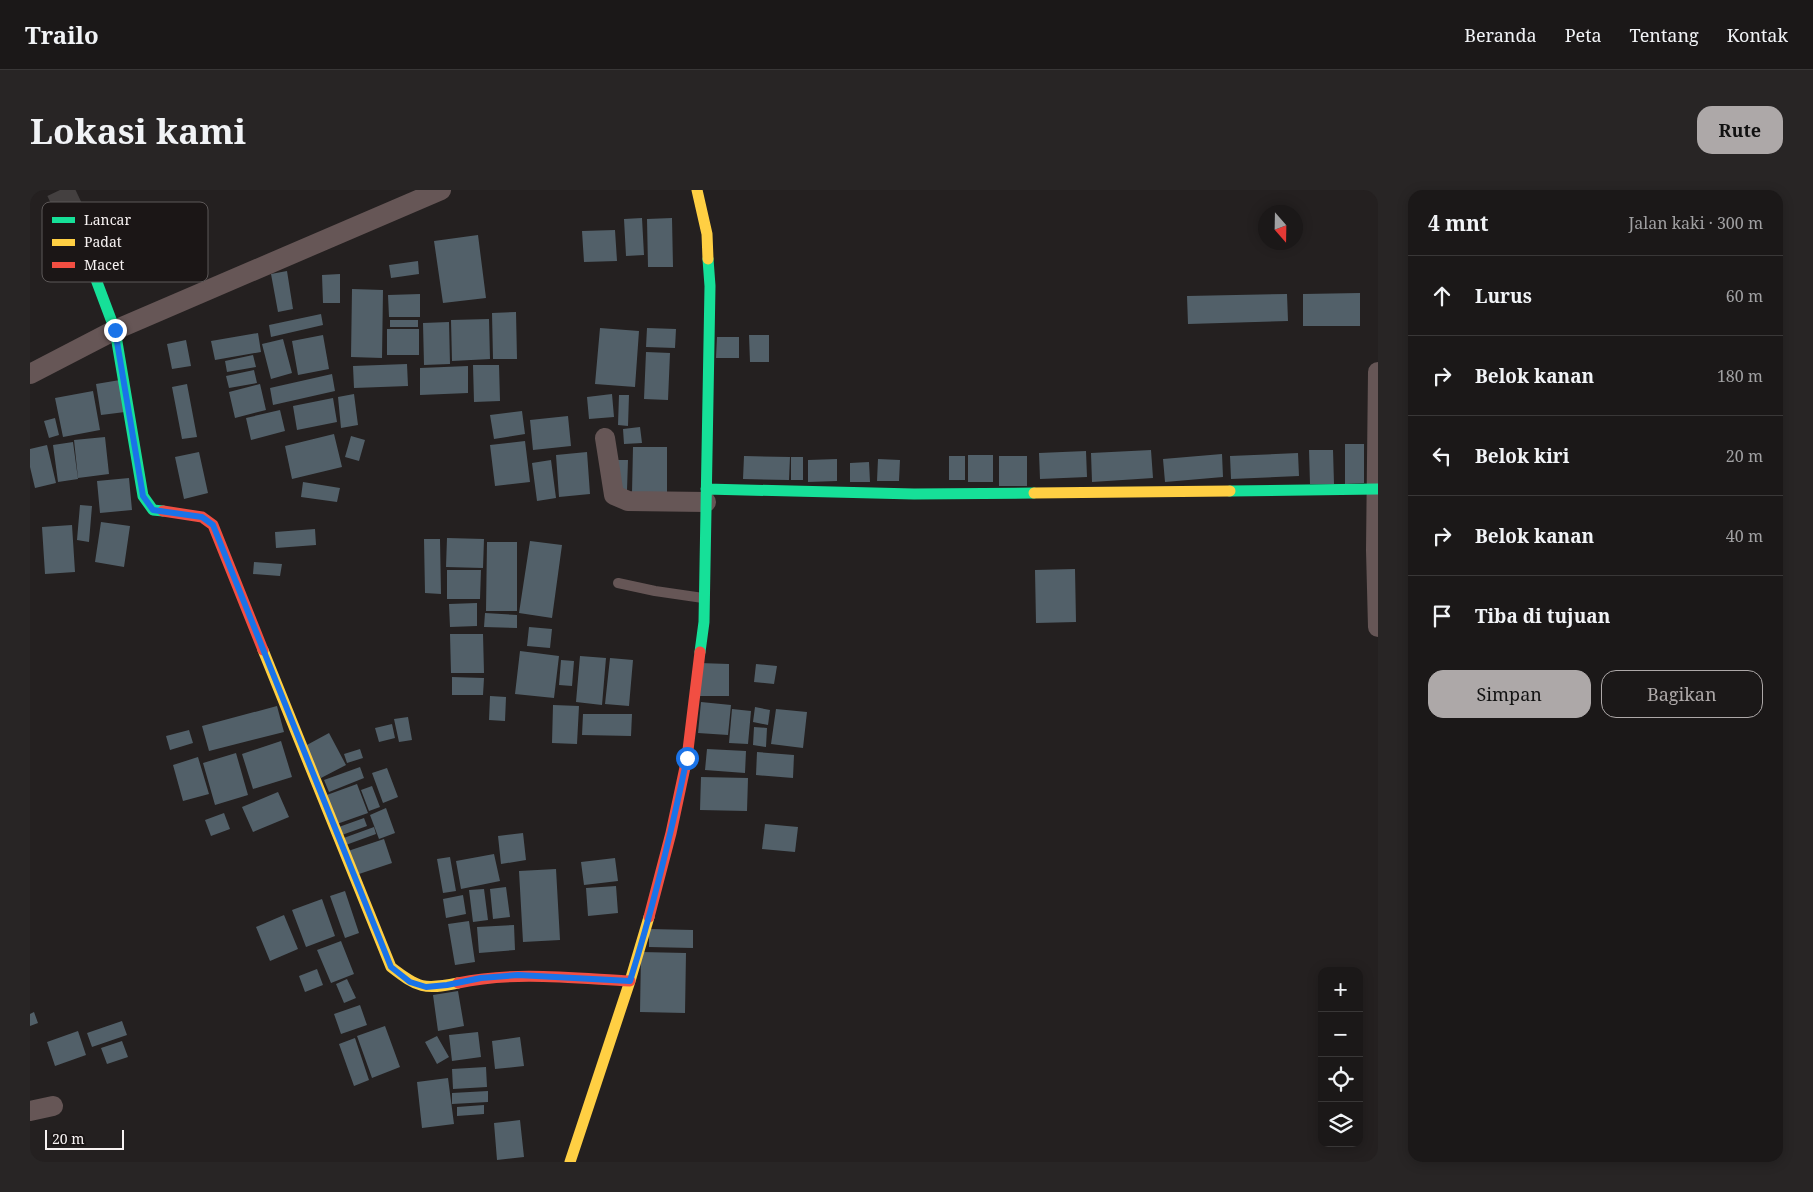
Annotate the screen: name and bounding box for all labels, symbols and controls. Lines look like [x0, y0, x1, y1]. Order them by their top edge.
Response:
text: Trailo [25, 18, 99, 51]
text: Beranda [1464, 23, 1537, 47]
text: Peta [1565, 23, 1602, 47]
text: Tentang [1630, 23, 1699, 47]
text: Kontak [1727, 23, 1788, 47]
button: Rute [1697, 106, 1783, 154]
text: Lokasi kami [30, 107, 246, 154]
legend [42, 202, 208, 282]
north arrow [1258, 205, 1303, 250]
text: 4 mnt [1428, 209, 1489, 237]
text: Lancar [84, 210, 131, 229]
text: Jalan kaki · 300 m [1629, 212, 1763, 234]
text: Padat [84, 232, 122, 251]
text: Macet [84, 255, 124, 274]
icon: ahead [1428, 282, 1456, 310]
text: Lurus [1475, 283, 1532, 309]
text: 60 m [1726, 285, 1763, 307]
route end [104, 319, 127, 342]
icon: right [1428, 362, 1456, 390]
text: Belok kanan [1475, 363, 1594, 389]
text: 180 m [1717, 365, 1763, 387]
icon: left [1428, 442, 1456, 470]
text: Belok kiri [1475, 443, 1569, 469]
text: 20 m [1726, 445, 1763, 467]
icon: right [1428, 522, 1456, 550]
text: Belok kanan [1475, 523, 1594, 549]
text: 40 m [1726, 525, 1763, 547]
icon: arrive [1428, 602, 1456, 630]
text: Tiba di tujuan [1475, 603, 1610, 629]
button: Simpan [1428, 670, 1591, 718]
button: Bagikan [1601, 670, 1763, 718]
route start [676, 747, 699, 770]
map controls [1318, 967, 1363, 1147]
button: + [1318, 967, 1363, 1012]
button: − [1318, 1012, 1363, 1057]
button: locate [1318, 1057, 1363, 1102]
button: layers [1318, 1102, 1363, 1147]
scale bar [45, 1127, 124, 1150]
text: 20 m [52, 1129, 85, 1148]

